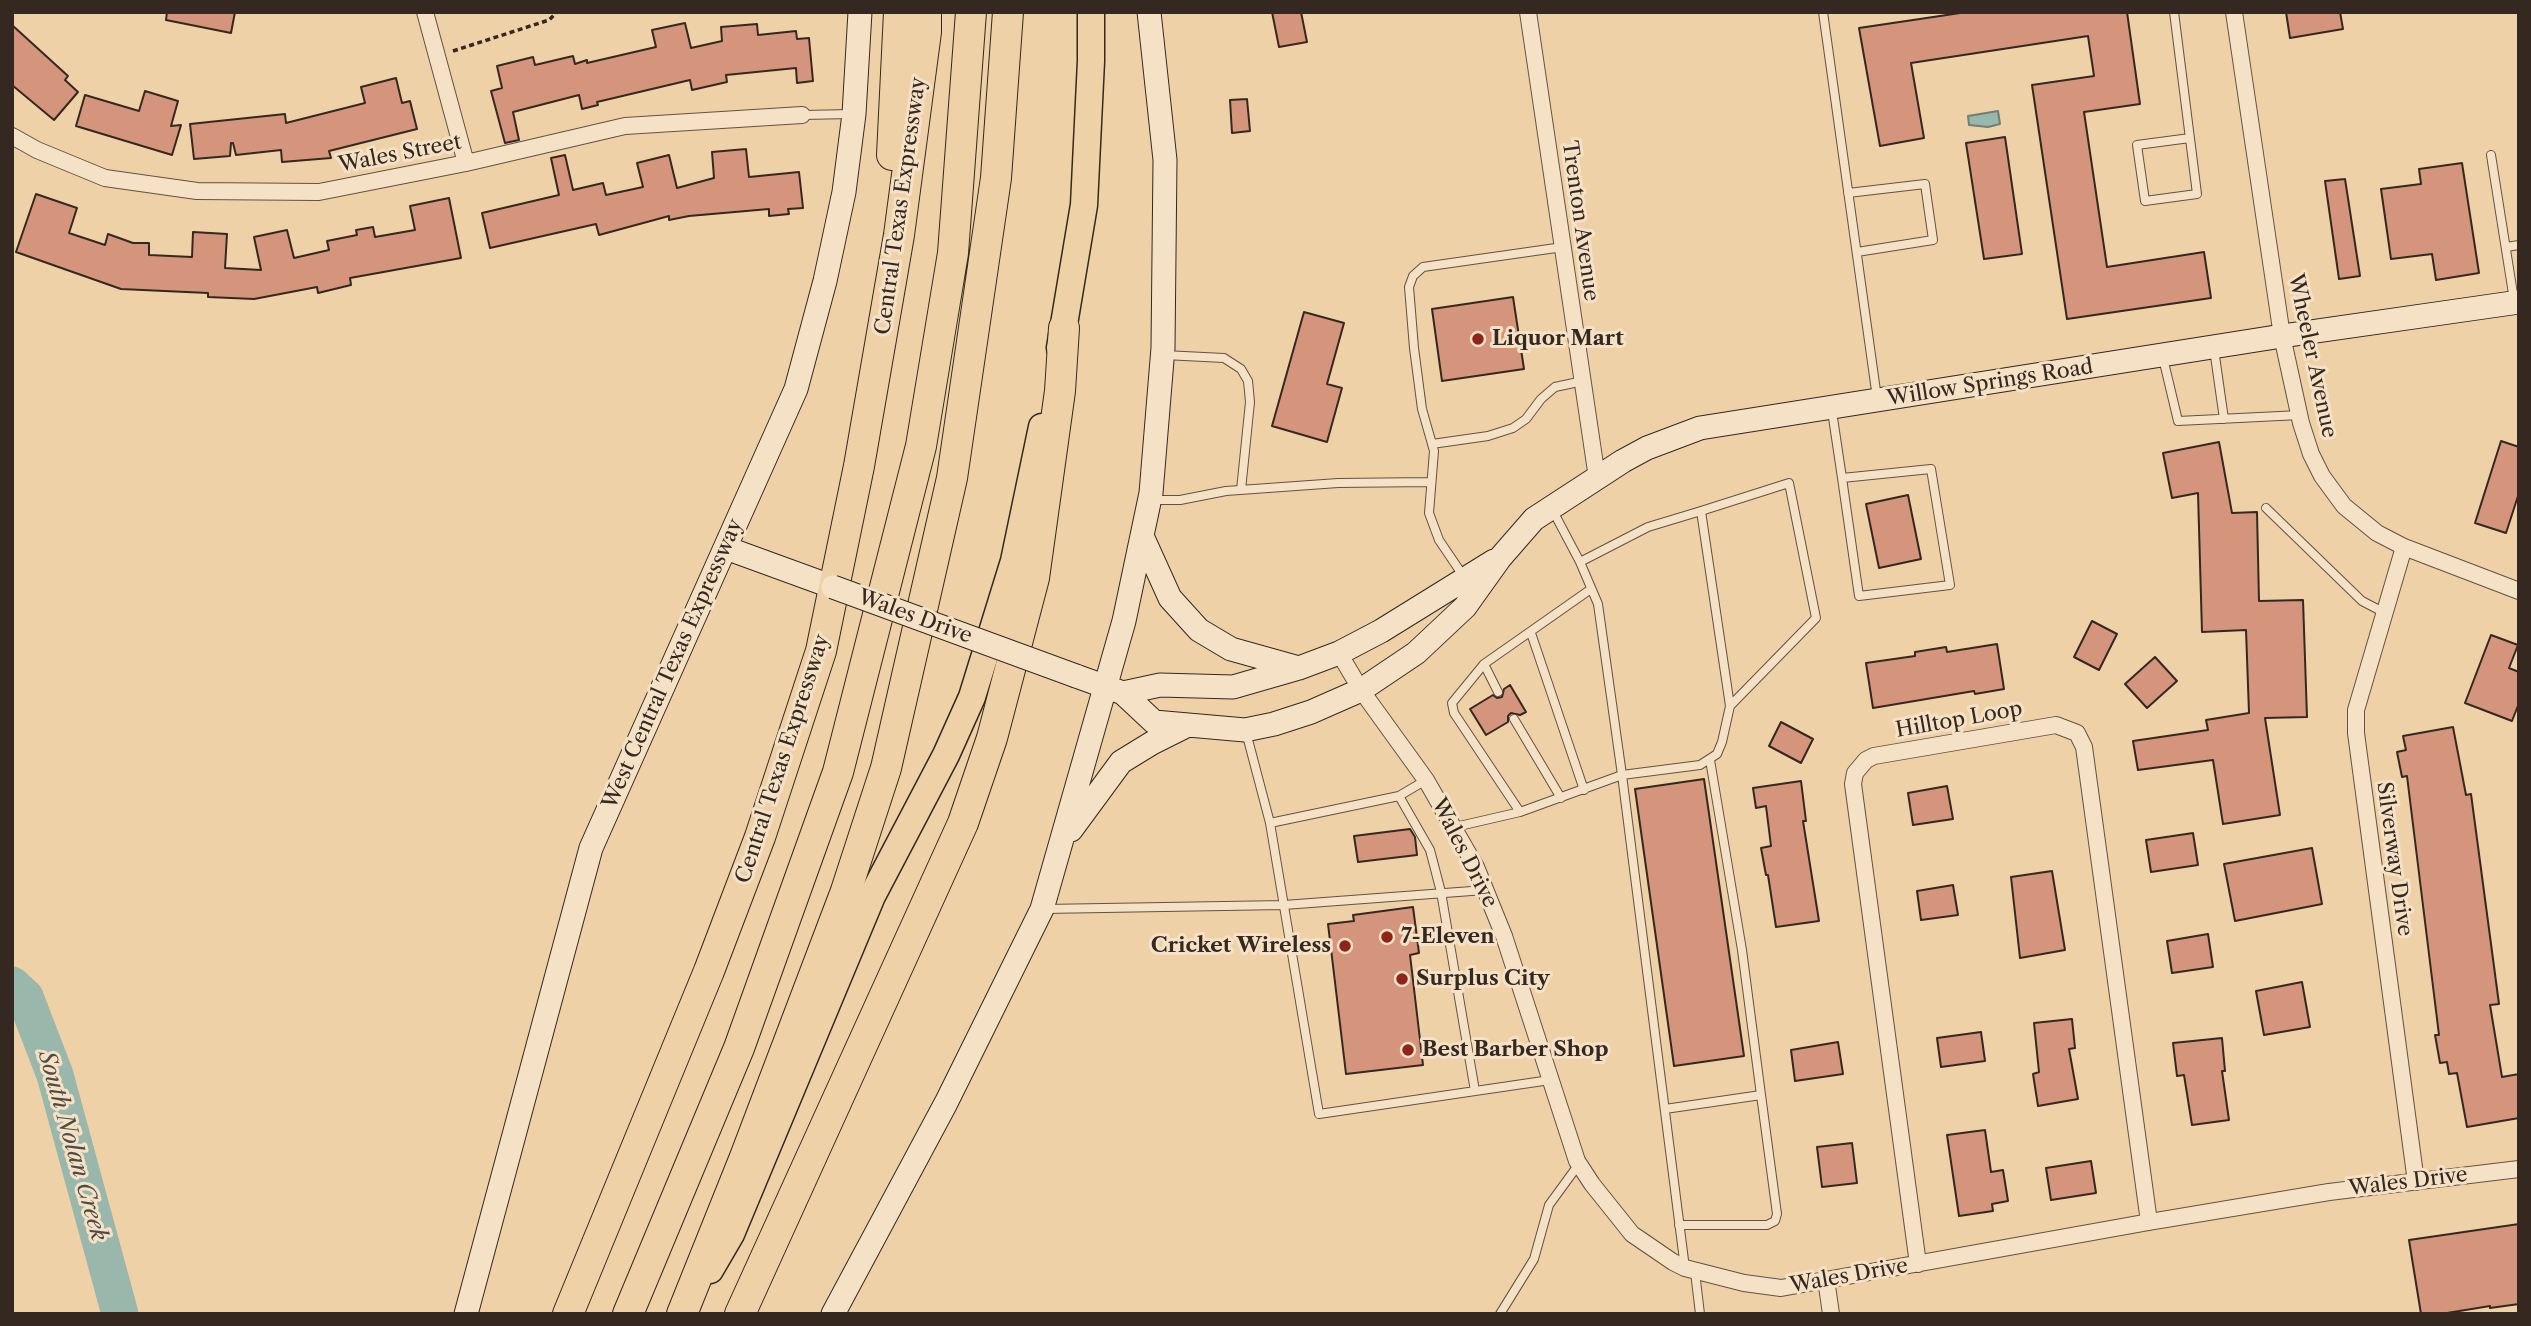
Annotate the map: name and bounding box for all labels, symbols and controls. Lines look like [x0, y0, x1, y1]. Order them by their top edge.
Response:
street label: Central Texas Expressway [870, 75, 932, 337]
street label: Wales Street [337, 130, 463, 178]
street label: Trenton Avenue [1556, 139, 1604, 303]
street label: Wheeler Avenue [2282, 272, 2342, 440]
place label: Liquor Mart [1492, 326, 1624, 352]
marker: Liquor Mart [1470, 331, 1486, 347]
street label: Willow Springs Road [1885, 354, 2095, 412]
street label: West Central Texas Expressway [597, 515, 749, 813]
street label: Wales Drive [855, 585, 975, 649]
street label: Central Texas Expressway [731, 631, 835, 887]
street label: Hilltop Loop [1894, 696, 2024, 744]
street label: Silverway Drive [2371, 780, 2417, 938]
street label: Wales Drive [1426, 794, 1502, 912]
place label: 7-Eleven [1401, 924, 1495, 950]
marker: 7-Eleven [1379, 929, 1395, 945]
place label: Cricket Wireless [1151, 933, 1331, 959]
marker: Cricket Wireless [1337, 938, 1353, 954]
place label: Surplus City [1416, 966, 1550, 992]
marker: Surplus City [1394, 971, 1410, 987]
place label: Best Barber Shop [1422, 1037, 1609, 1063]
marker: Best Barber Shop [1400, 1042, 1416, 1058]
water label: South Nolan Creek [32, 1048, 112, 1244]
street label: Wales Drive [2347, 1162, 2469, 1202]
street label: Wales Drive [1788, 1253, 1910, 1299]

